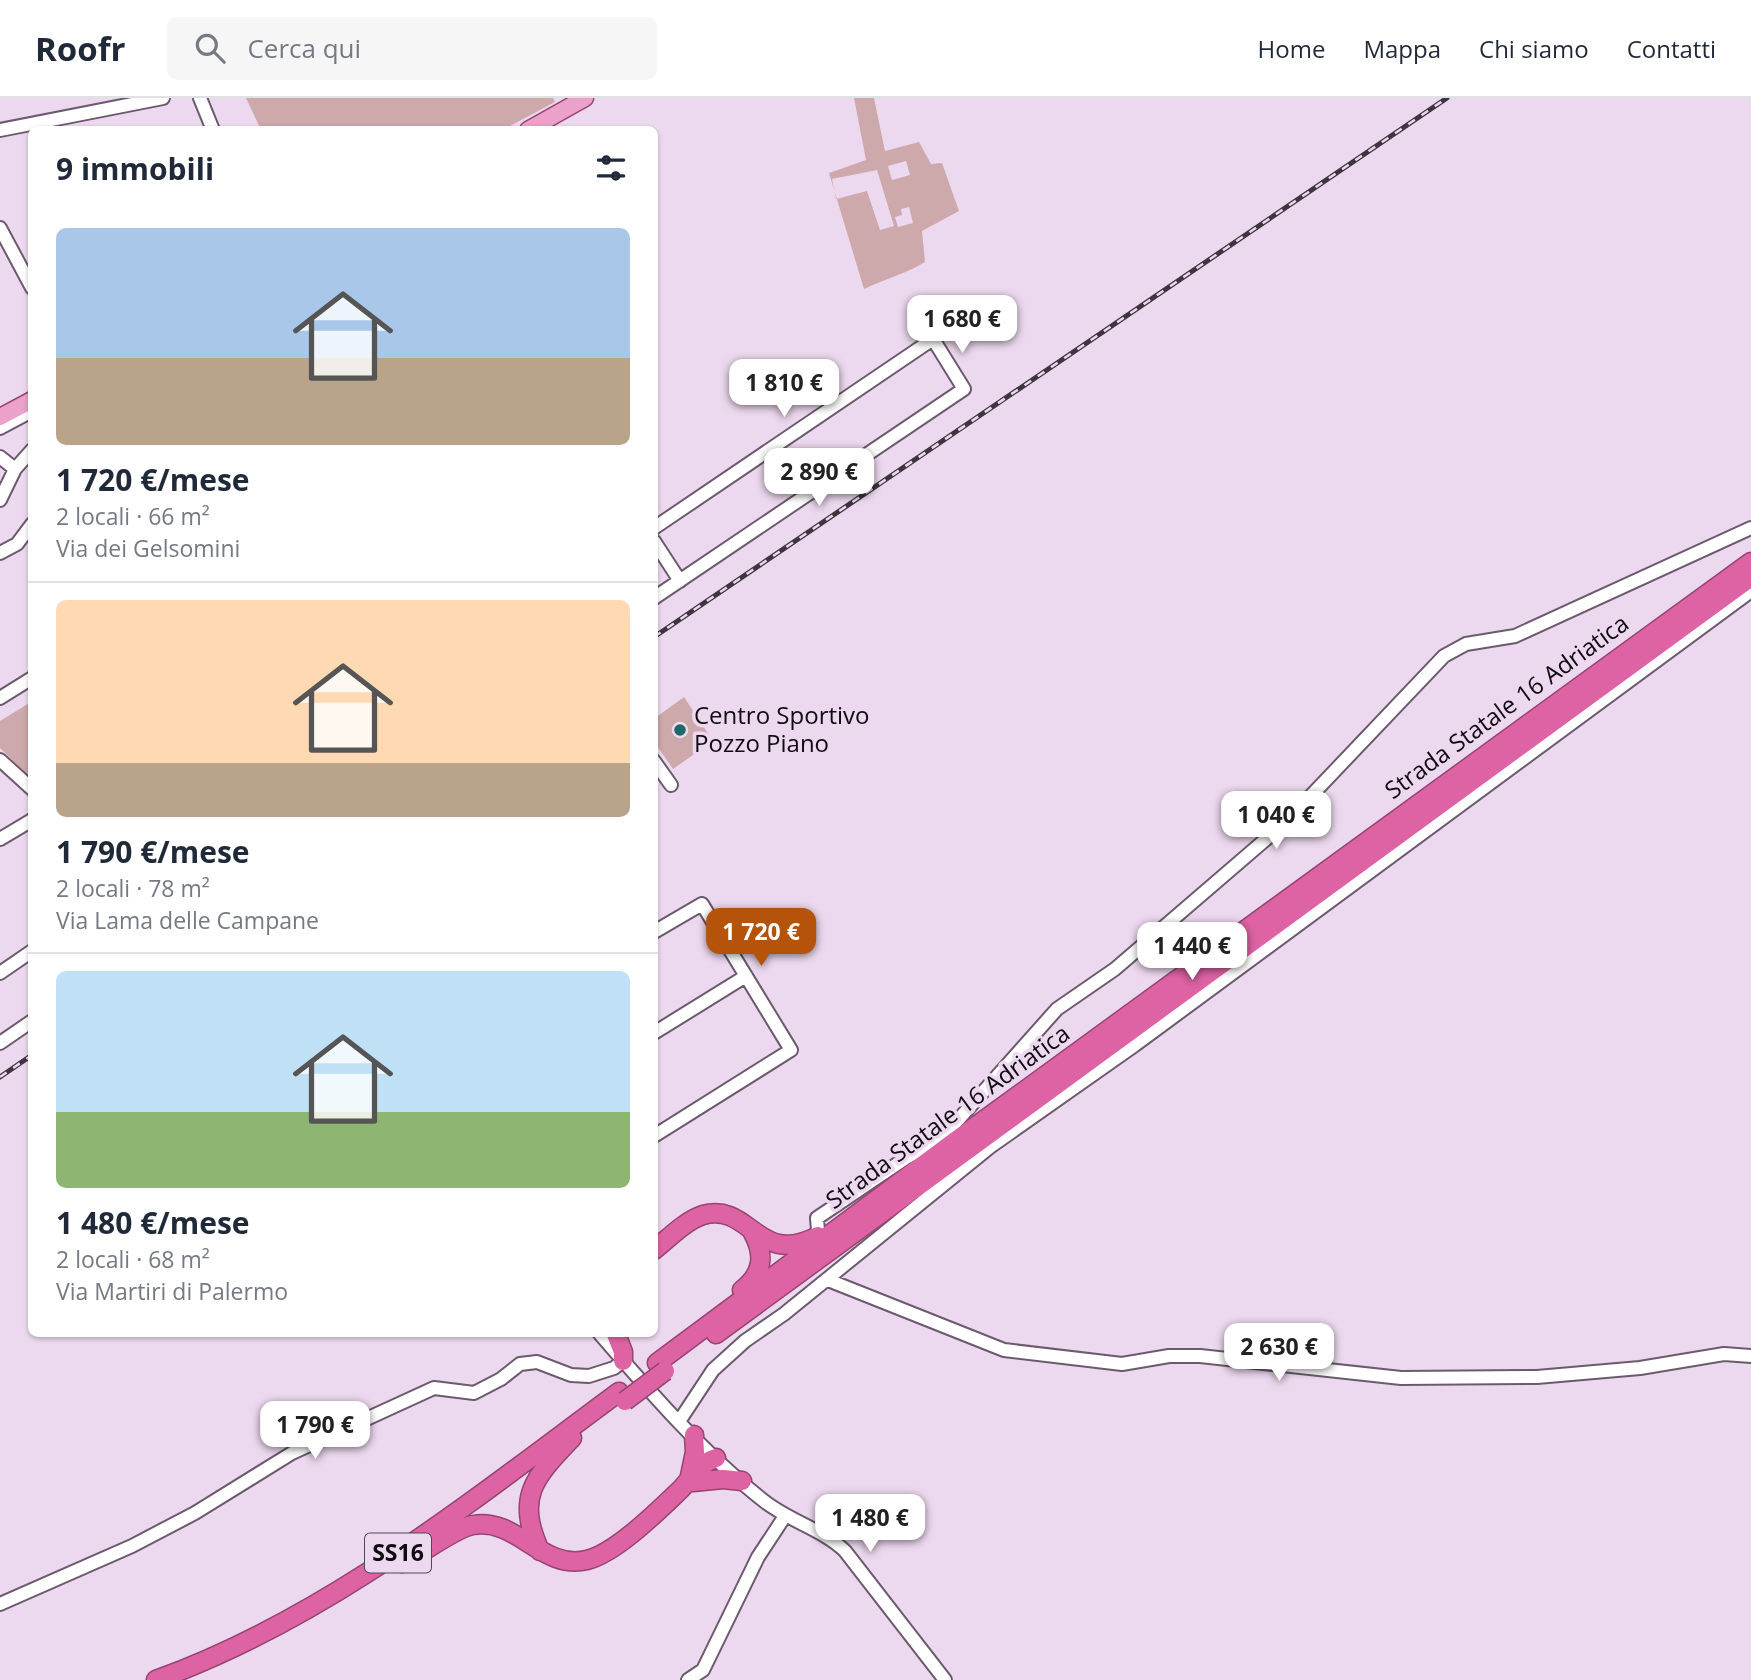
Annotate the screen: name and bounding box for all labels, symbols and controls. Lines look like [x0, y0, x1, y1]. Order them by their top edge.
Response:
search box [167, 17, 657, 80]
text: Roofr [35, 26, 125, 71]
icon: search [191, 29, 229, 67]
text: Cerca qui [247, 30, 361, 66]
text: Home [1258, 32, 1325, 65]
text: Mappa [1363, 32, 1441, 65]
text: Chi siamo [1479, 32, 1589, 65]
text: Contatti [1627, 32, 1716, 65]
text: 9 immobili [56, 148, 214, 189]
icon: filters [592, 149, 630, 187]
icon: home [280, 273, 406, 399]
pin: 1 680 € [897, 296, 1027, 355]
text: 1 680 € [923, 302, 1001, 334]
pin: 1 810 € [719, 360, 849, 419]
text: 1 810 € [745, 366, 823, 398]
pin: 2 890 € [754, 448, 884, 508]
text: 2 890 € [780, 455, 858, 487]
text: 1 720 €/mese [56, 459, 250, 500]
text: 2 locali · 66 m² [56, 500, 210, 532]
text: Via dei Gelsomini [56, 532, 240, 564]
street label: Strada Statale 16 Adriatica [1377, 606, 1635, 806]
icon: home [280, 645, 406, 771]
place label: Centro Sportivo Pozzo Piano [694, 698, 869, 759]
marker: Centro Sportivo Pozzo Piano [672, 722, 688, 738]
pin: 1 040 € [1211, 792, 1341, 851]
text: 1 040 € [1237, 798, 1315, 830]
text: 1 790 €/mese [56, 831, 250, 872]
text: 2 locali · 78 m² [56, 872, 210, 904]
text: Via Lama delle Campane [56, 904, 319, 936]
pin: 1 720 € [696, 908, 826, 968]
text: 1 720 € [722, 915, 800, 947]
pin: 1 440 € [1127, 922, 1257, 982]
text: 1 440 € [1153, 929, 1231, 961]
icon: home [280, 1016, 406, 1142]
street label: Strada Statale 16 Adriatica [818, 1016, 1076, 1216]
text: 1 480 €/mese [56, 1202, 250, 1243]
text: 2 locali · 68 m² [56, 1243, 210, 1275]
text: Via Martiri di Palermo [56, 1275, 288, 1307]
pin: 2 630 € [1214, 1324, 1344, 1383]
text: 2 630 € [1240, 1330, 1318, 1362]
pin: 1 790 € [250, 1402, 380, 1461]
text: 1 790 € [276, 1408, 354, 1440]
pin: 1 480 € [805, 1494, 935, 1554]
text: 1 480 € [831, 1501, 909, 1533]
road number: SS16 [365, 1534, 431, 1572]

